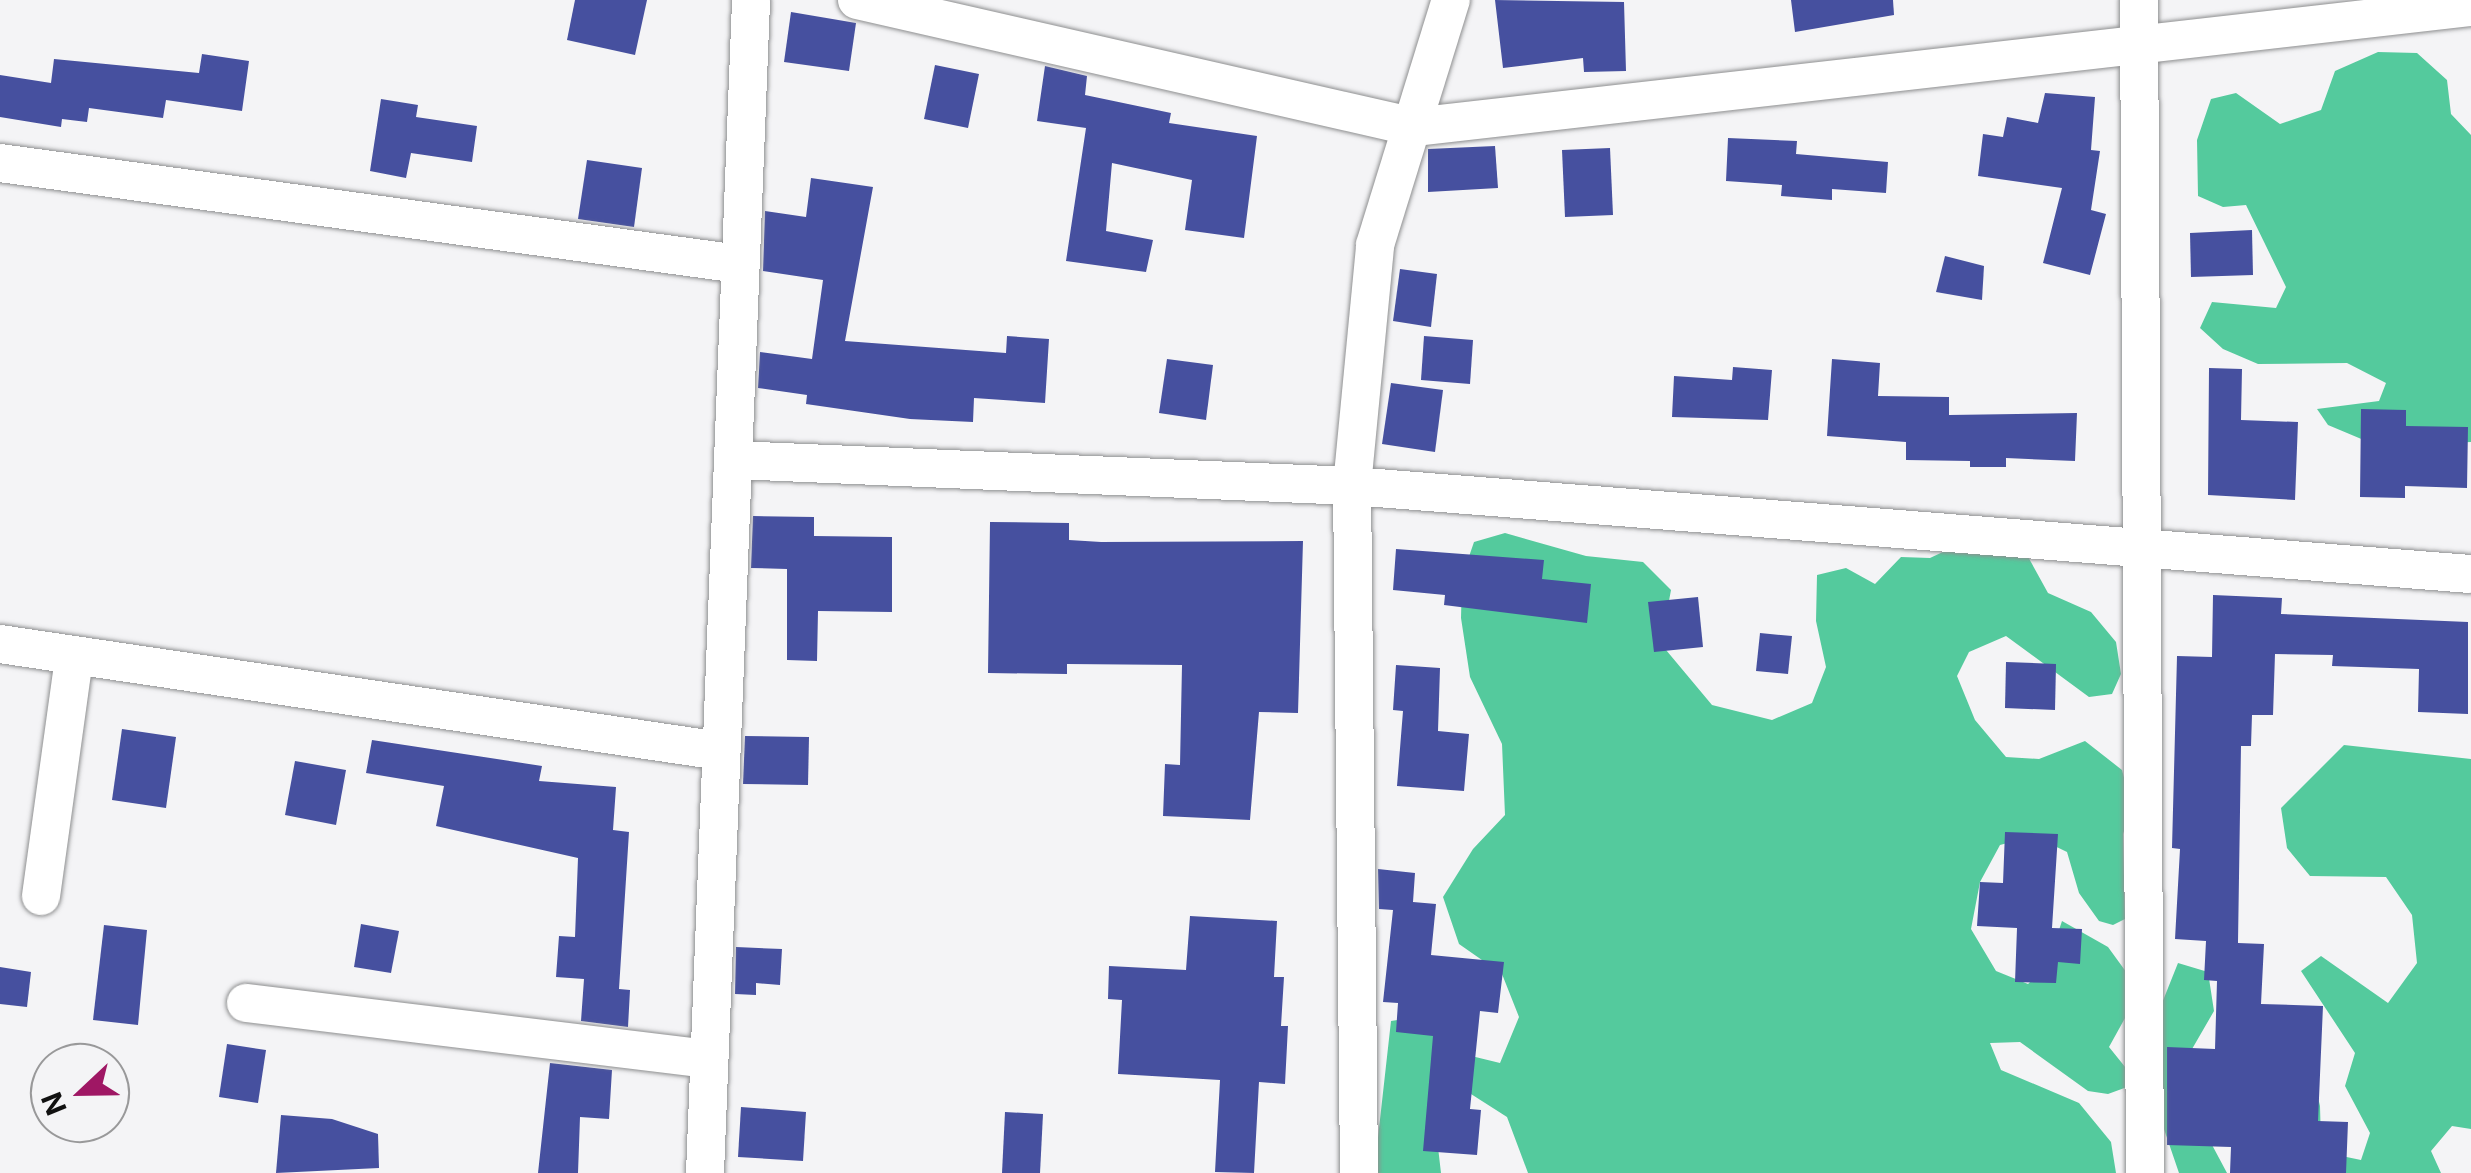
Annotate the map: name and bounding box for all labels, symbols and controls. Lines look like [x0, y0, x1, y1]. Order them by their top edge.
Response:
north arrow [30, 1043, 130, 1143]
text: N [34, 1087, 74, 1120]

